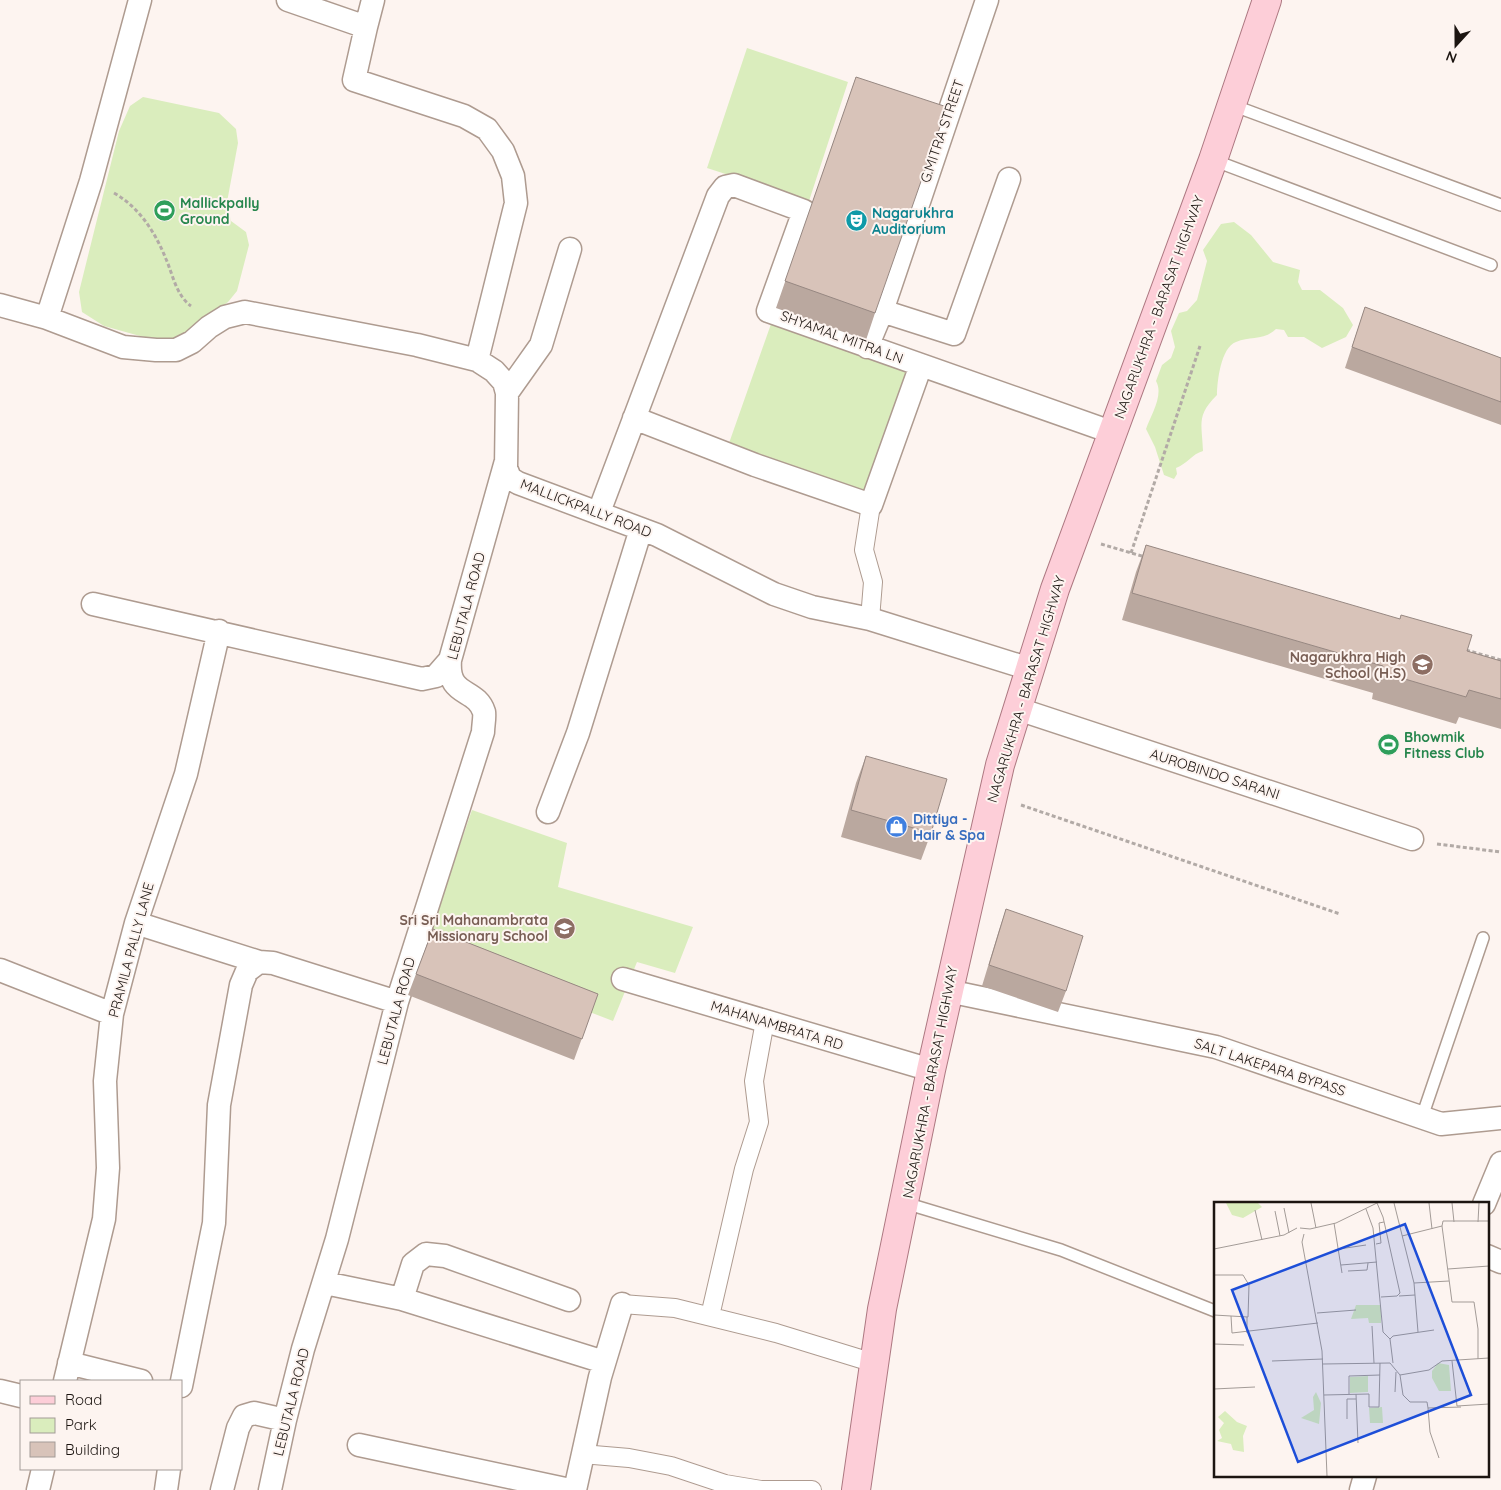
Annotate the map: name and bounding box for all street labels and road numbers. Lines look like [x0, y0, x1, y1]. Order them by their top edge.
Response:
street label: G.MITRA STREET [916, 77, 968, 185]
street label: NAGARUKHRA - BARASAT HIGHWAY [1110, 193, 1208, 421]
street label: SHYAMAL MITRA LN [778, 306, 906, 368]
street label: MALLICKPALLY ROAD [518, 475, 654, 541]
street label: LEBUTALA ROAD [443, 550, 489, 662]
street label: NAGARUKHRA - BARASAT HIGHWAY [983, 573, 1069, 805]
street label: AUROBINDO SARANI [1148, 745, 1282, 803]
street label: PRAMILA PALLY LANE [104, 880, 158, 1020]
street label: LEBUTALA ROAD [373, 955, 419, 1067]
street label: NAGARUKHRA - BARASAT HIGHWAY [899, 964, 961, 1200]
street label: MAHANAMBRATA RD [709, 996, 845, 1054]
street label: SALT LAKEPARA BYPASS [1192, 1034, 1348, 1100]
street label: LEBUTALA ROAD [269, 1346, 313, 1458]

